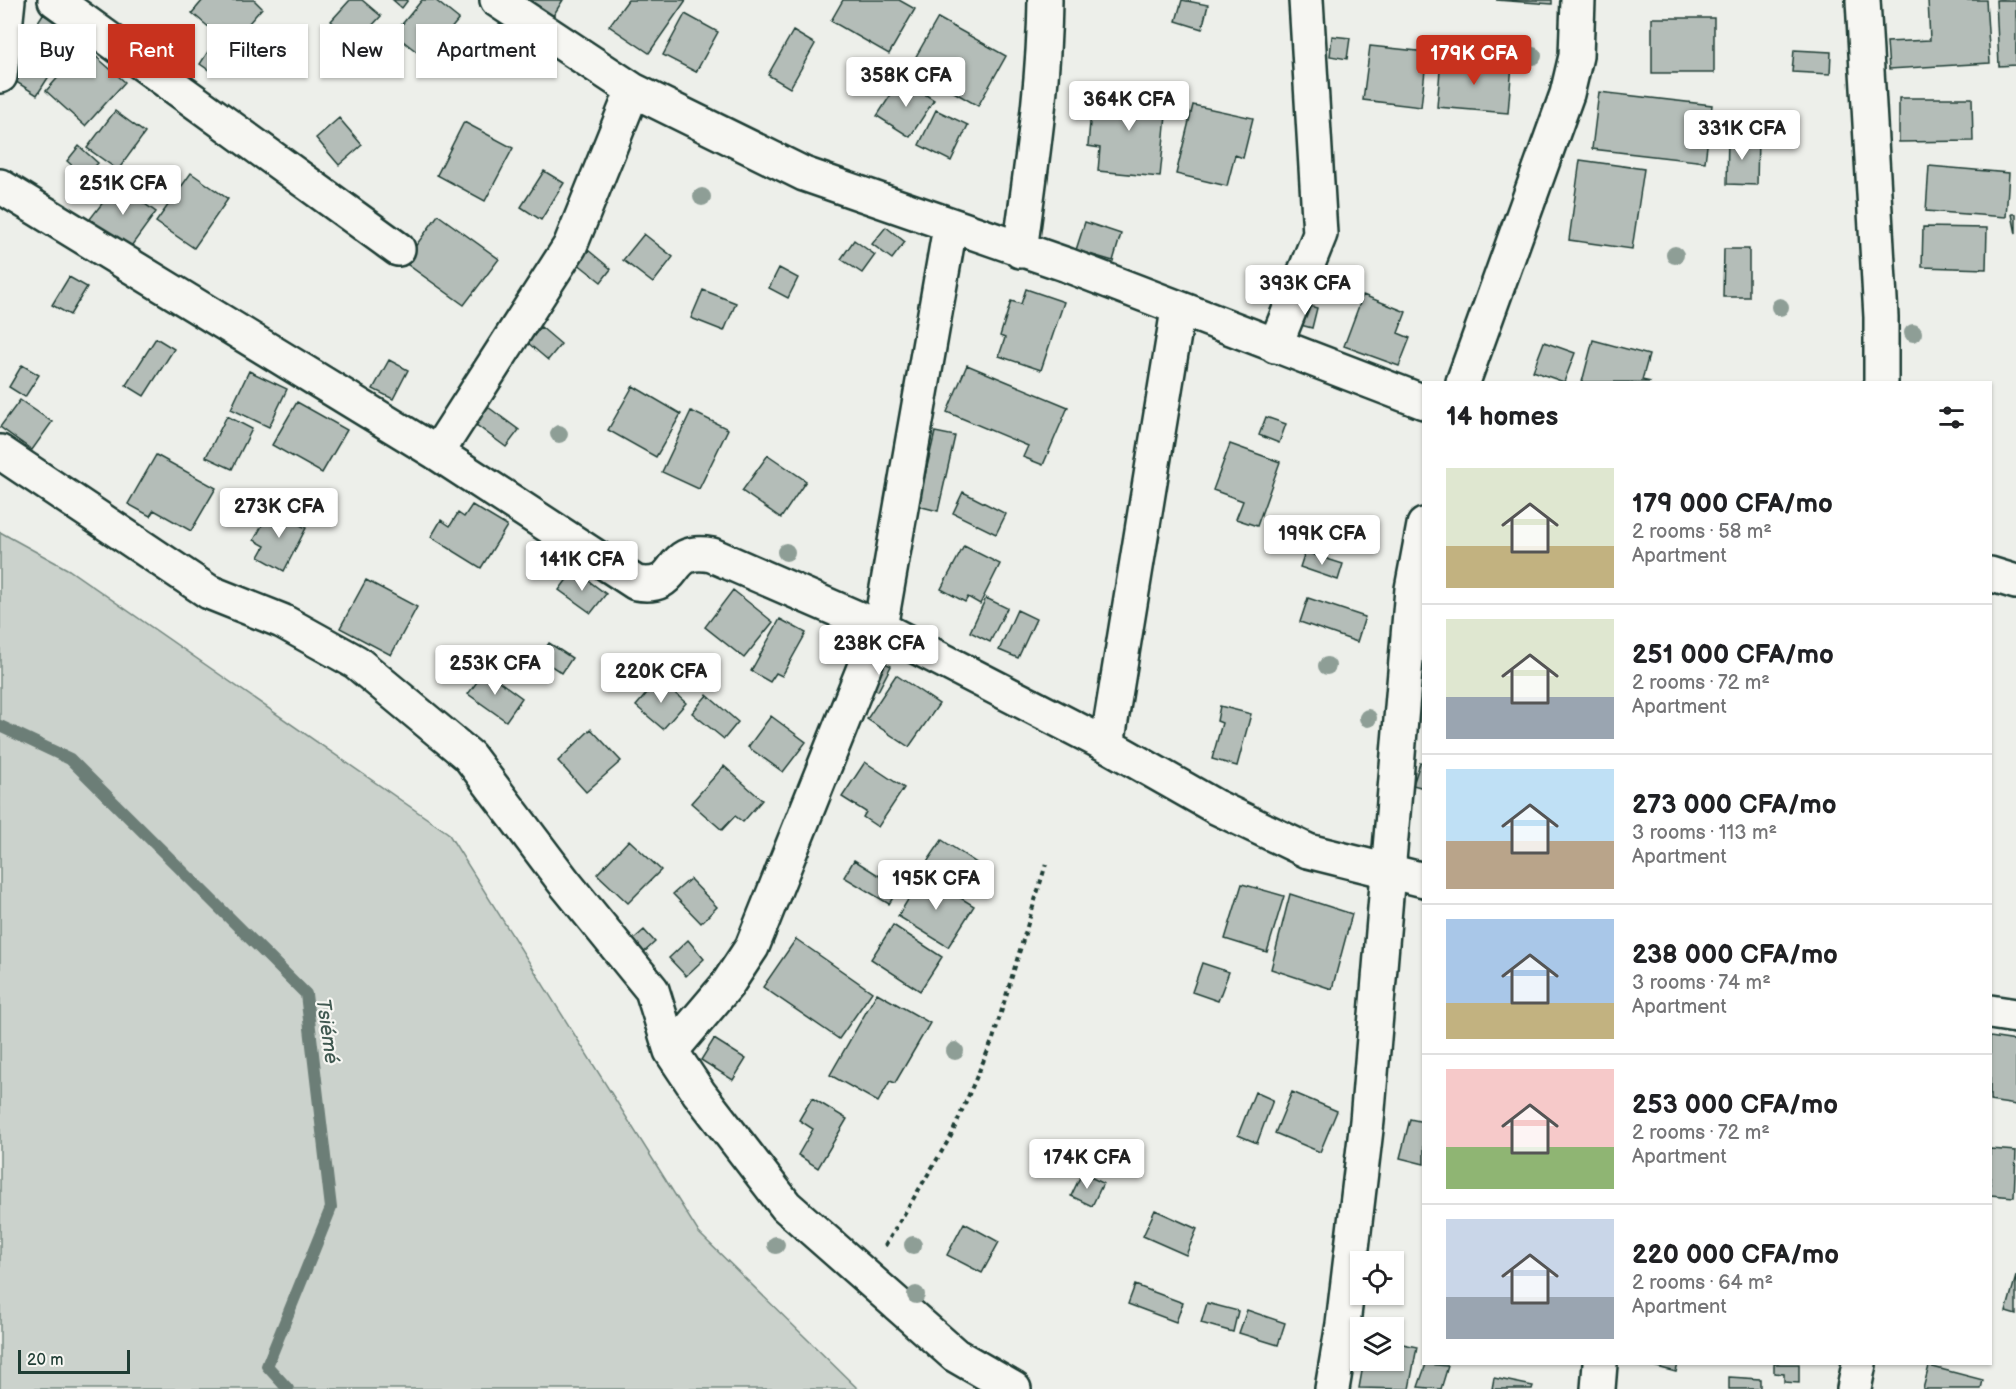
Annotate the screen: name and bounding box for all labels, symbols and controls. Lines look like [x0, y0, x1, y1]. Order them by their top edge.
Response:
chip: Buy [18, 24, 96, 78]
chip: Rent [108, 24, 195, 78]
chip: Filters [207, 24, 308, 78]
chip: New [320, 24, 404, 78]
chip: Apartment [416, 24, 557, 78]
pin: 179K CFA [1412, 35, 1536, 86]
text: 179K CFA [1430, 42, 1518, 66]
pin: 358K CFA [844, 57, 968, 108]
text: 358K CFA [860, 64, 952, 88]
pin: 364K CFA [1067, 81, 1191, 132]
text: 364K CFA [1083, 88, 1175, 112]
pin: 331K CFA [1680, 110, 1804, 161]
text: 331K CFA [1698, 117, 1786, 141]
pin: 251K CFA [61, 165, 185, 216]
text: 251K CFA [79, 172, 167, 196]
pin: 393K CFA [1243, 265, 1367, 316]
text: 393K CFA [1259, 272, 1351, 296]
icon: filters [1935, 401, 1968, 434]
text: 14 homes [1446, 402, 1558, 433]
pin: 273K CFA [217, 488, 341, 539]
text: 179 000 CFA/mo [1632, 489, 1833, 520]
icon: home [1494, 492, 1566, 564]
text: 273K CFA [234, 495, 324, 519]
pin: 199K CFA [1260, 515, 1384, 566]
text: 2 rooms · 58 m² [1632, 520, 1772, 544]
text: 199K CFA [1278, 522, 1366, 546]
pin: 141K CFA [520, 541, 644, 592]
text: Apartment [1632, 544, 1727, 568]
text: 141K CFA [540, 548, 624, 572]
pin: 238K CFA [817, 625, 941, 676]
text: 238K CFA [833, 632, 925, 656]
text: 251 000 CFA/mo [1632, 640, 1834, 671]
icon: home [1494, 643, 1566, 715]
pin: 253K CFA [433, 645, 557, 696]
text: 253K CFA [449, 652, 541, 676]
pin: 220K CFA [599, 653, 723, 704]
text: 220K CFA [615, 660, 707, 684]
text: 2 rooms · 72 m² [1632, 671, 1770, 695]
text: Apartment [1632, 695, 1727, 719]
text: 273 000 CFA/mo [1632, 790, 1837, 821]
icon: home [1494, 793, 1566, 865]
text: 3 rooms · 113 m² [1632, 821, 1777, 845]
text: Apartment [1632, 845, 1727, 869]
pin: 195K CFA [874, 860, 998, 911]
text: 195K CFA [892, 867, 980, 891]
text: 238 000 CFA/mo [1632, 940, 1838, 971]
icon: home [1494, 943, 1566, 1015]
text: 3 rooms · 74 m² [1632, 971, 1771, 995]
text: Apartment [1632, 995, 1727, 1019]
water label: Tsiémé [311, 997, 344, 1066]
text: 253 000 CFA/mo [1632, 1090, 1838, 1121]
icon: home [1494, 1093, 1566, 1165]
text: 2 rooms · 72 m² [1632, 1121, 1770, 1145]
pin: 174K CFA [1025, 1139, 1149, 1190]
text: Apartment [1632, 1145, 1727, 1169]
text: 174K CFA [1043, 1146, 1131, 1170]
text: 220 000 CFA/mo [1632, 1240, 1839, 1271]
icon: home [1494, 1243, 1566, 1315]
map controls [1350, 1251, 1404, 1371]
button: locate [1350, 1251, 1404, 1305]
text: 2 rooms · 64 m² [1632, 1271, 1773, 1295]
text: Apartment [1632, 1295, 1727, 1319]
button: layers [1350, 1317, 1404, 1371]
scale bar [18, 1347, 130, 1374]
text: 20 m [27, 1351, 63, 1370]

